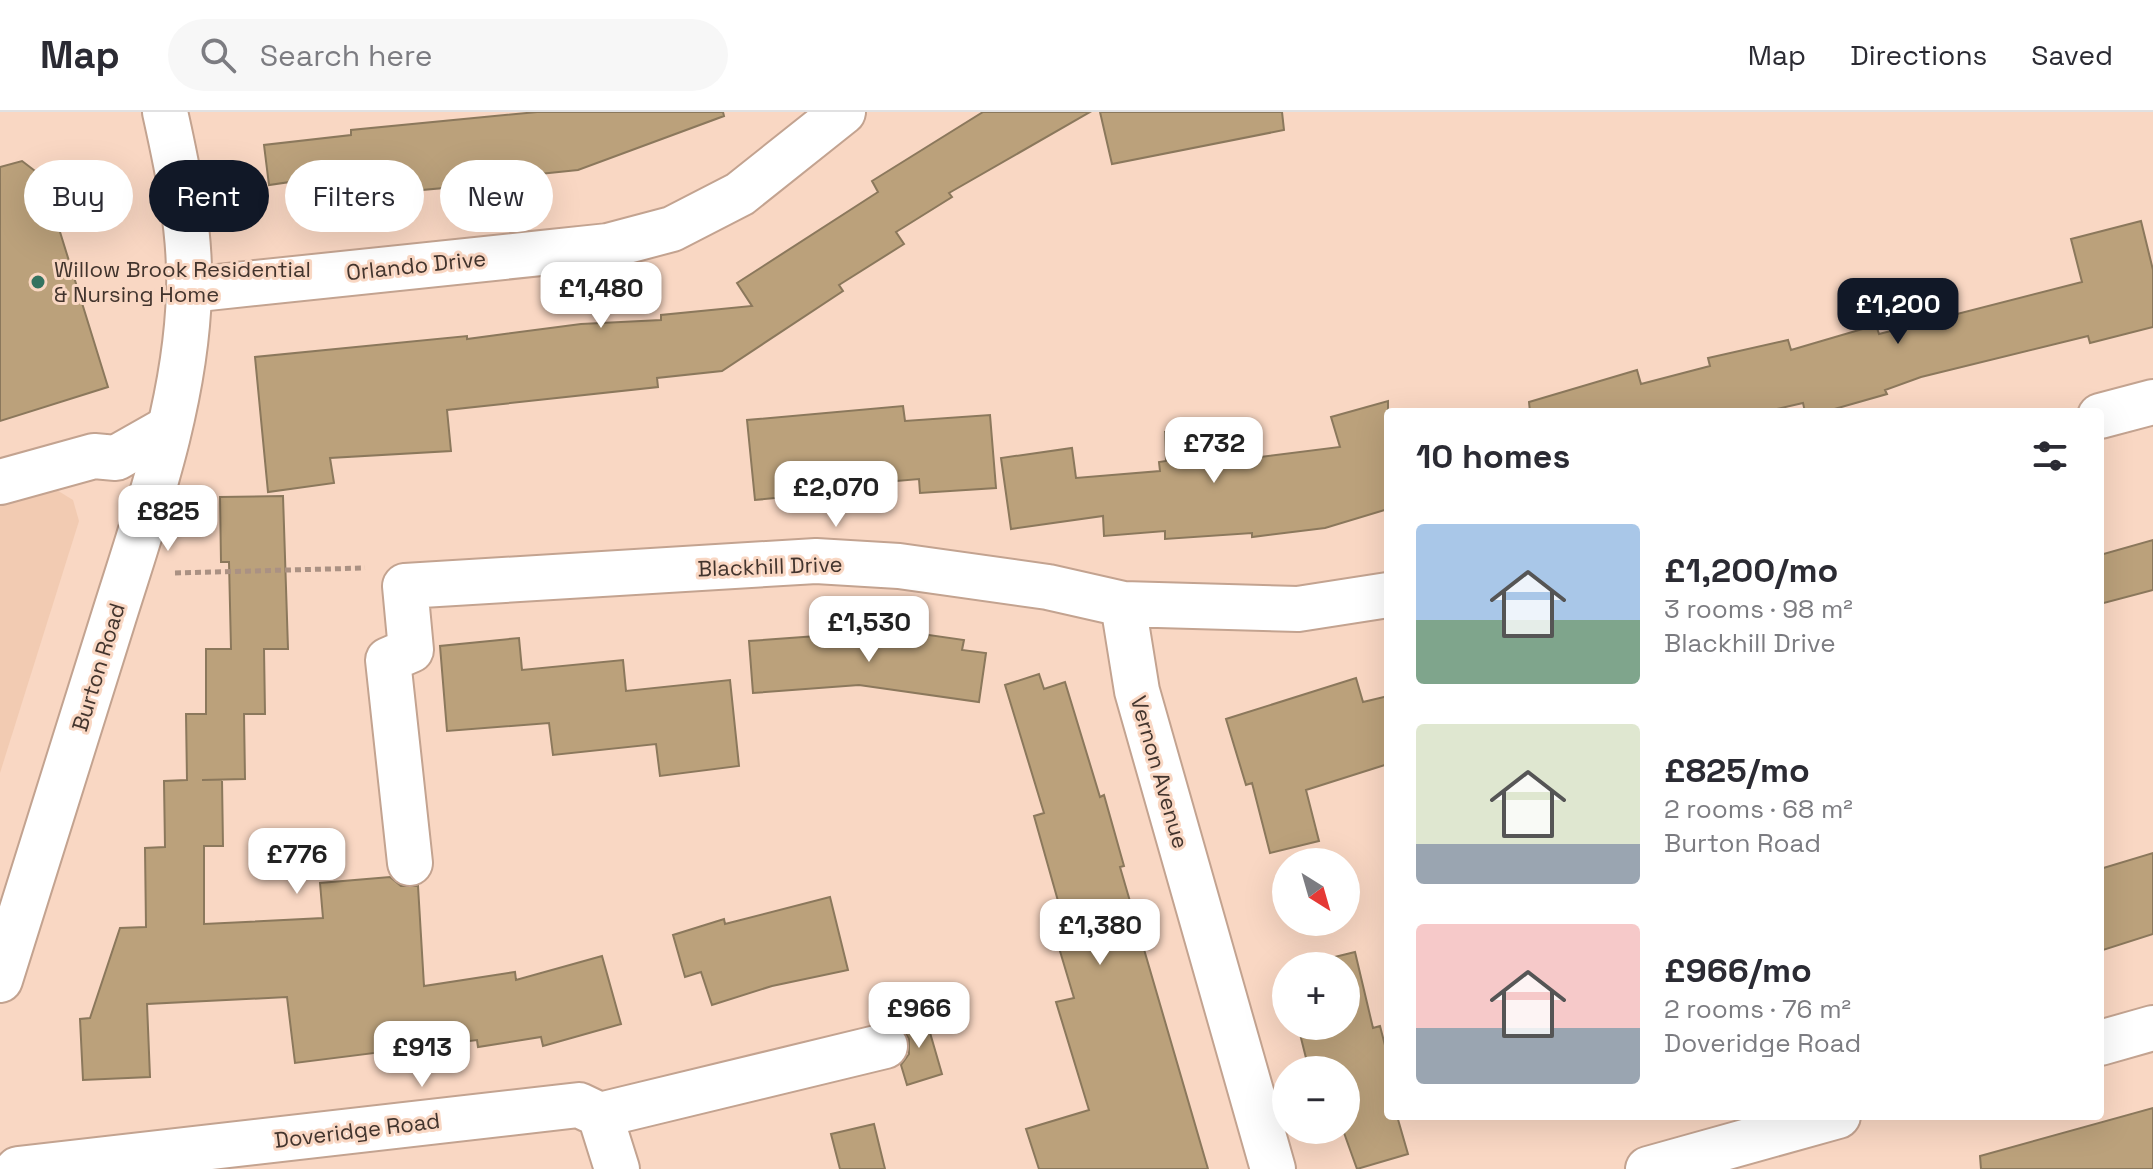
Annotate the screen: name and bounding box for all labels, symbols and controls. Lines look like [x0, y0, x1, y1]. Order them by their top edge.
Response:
search box [168, 19, 728, 91]
text: Map [40, 31, 120, 79]
icon: search [196, 33, 240, 77]
text: Search here [260, 36, 433, 75]
text: Map [1748, 37, 1806, 73]
text: Directions [1850, 37, 1987, 73]
text: Saved [2031, 37, 2113, 73]
chip: Buy [24, 160, 133, 232]
chip: Rent [149, 160, 269, 232]
chip: Filters [285, 160, 424, 232]
chip: New [440, 160, 553, 232]
street label: Orlando Drive [345, 244, 487, 286]
place label: Willow Brook Residential & Nursing Home [54, 255, 311, 308]
pin: £1,480 [536, 262, 666, 330]
text: £1,480 [559, 271, 643, 305]
marker: Willow Brook Residential & Nursing Home [29, 273, 47, 291]
pin: £1,200 [1833, 278, 1963, 346]
text: £1,200 [1855, 287, 1941, 321]
pin: £732 [1167, 417, 1261, 485]
text: £732 [1183, 426, 1245, 460]
icon: filters [2028, 434, 2072, 478]
text: 10 homes [1416, 435, 1570, 478]
pin: £2,070 [771, 461, 901, 529]
text: £2,070 [793, 470, 879, 504]
pin: £825 [121, 485, 215, 553]
text: £825 [136, 494, 200, 528]
street label: Blackhill Drive [697, 549, 843, 583]
text: £1,200/mo [1664, 549, 1838, 592]
icon: home [1480, 556, 1576, 652]
text: 3 rooms · 98 m² [1664, 592, 1853, 626]
pin: £1,530 [804, 596, 934, 664]
street label: Burton Road [65, 599, 131, 735]
text: £1,530 [827, 605, 911, 639]
text: Blackhill Drive [1664, 626, 1836, 660]
street label: Vernon Avenue [1125, 692, 1195, 852]
text: £825/mo [1664, 749, 1810, 792]
icon: home [1480, 756, 1576, 852]
text: 2 rooms · 68 m² [1664, 792, 1853, 826]
text: Burton Road [1664, 826, 1821, 860]
pin: £776 [250, 828, 344, 896]
text: £776 [266, 837, 328, 871]
north arrow [1272, 848, 1360, 936]
map controls [1272, 848, 1360, 1144]
pin: £1,380 [1035, 899, 1165, 967]
text: £1,380 [1058, 908, 1142, 942]
text: £966/mo [1664, 949, 1812, 992]
button: + [1272, 952, 1360, 1040]
icon: home [1480, 956, 1576, 1052]
pin: £966 [872, 982, 966, 1050]
text: £966 [887, 991, 951, 1025]
text: 2 rooms · 76 m² [1664, 992, 1851, 1026]
pin: £913 [375, 1021, 469, 1089]
text: Doveridge Road [1664, 1026, 1861, 1060]
text: £913 [392, 1030, 452, 1064]
button: − [1272, 1056, 1360, 1144]
street label: Doveridge Road [273, 1106, 441, 1154]

